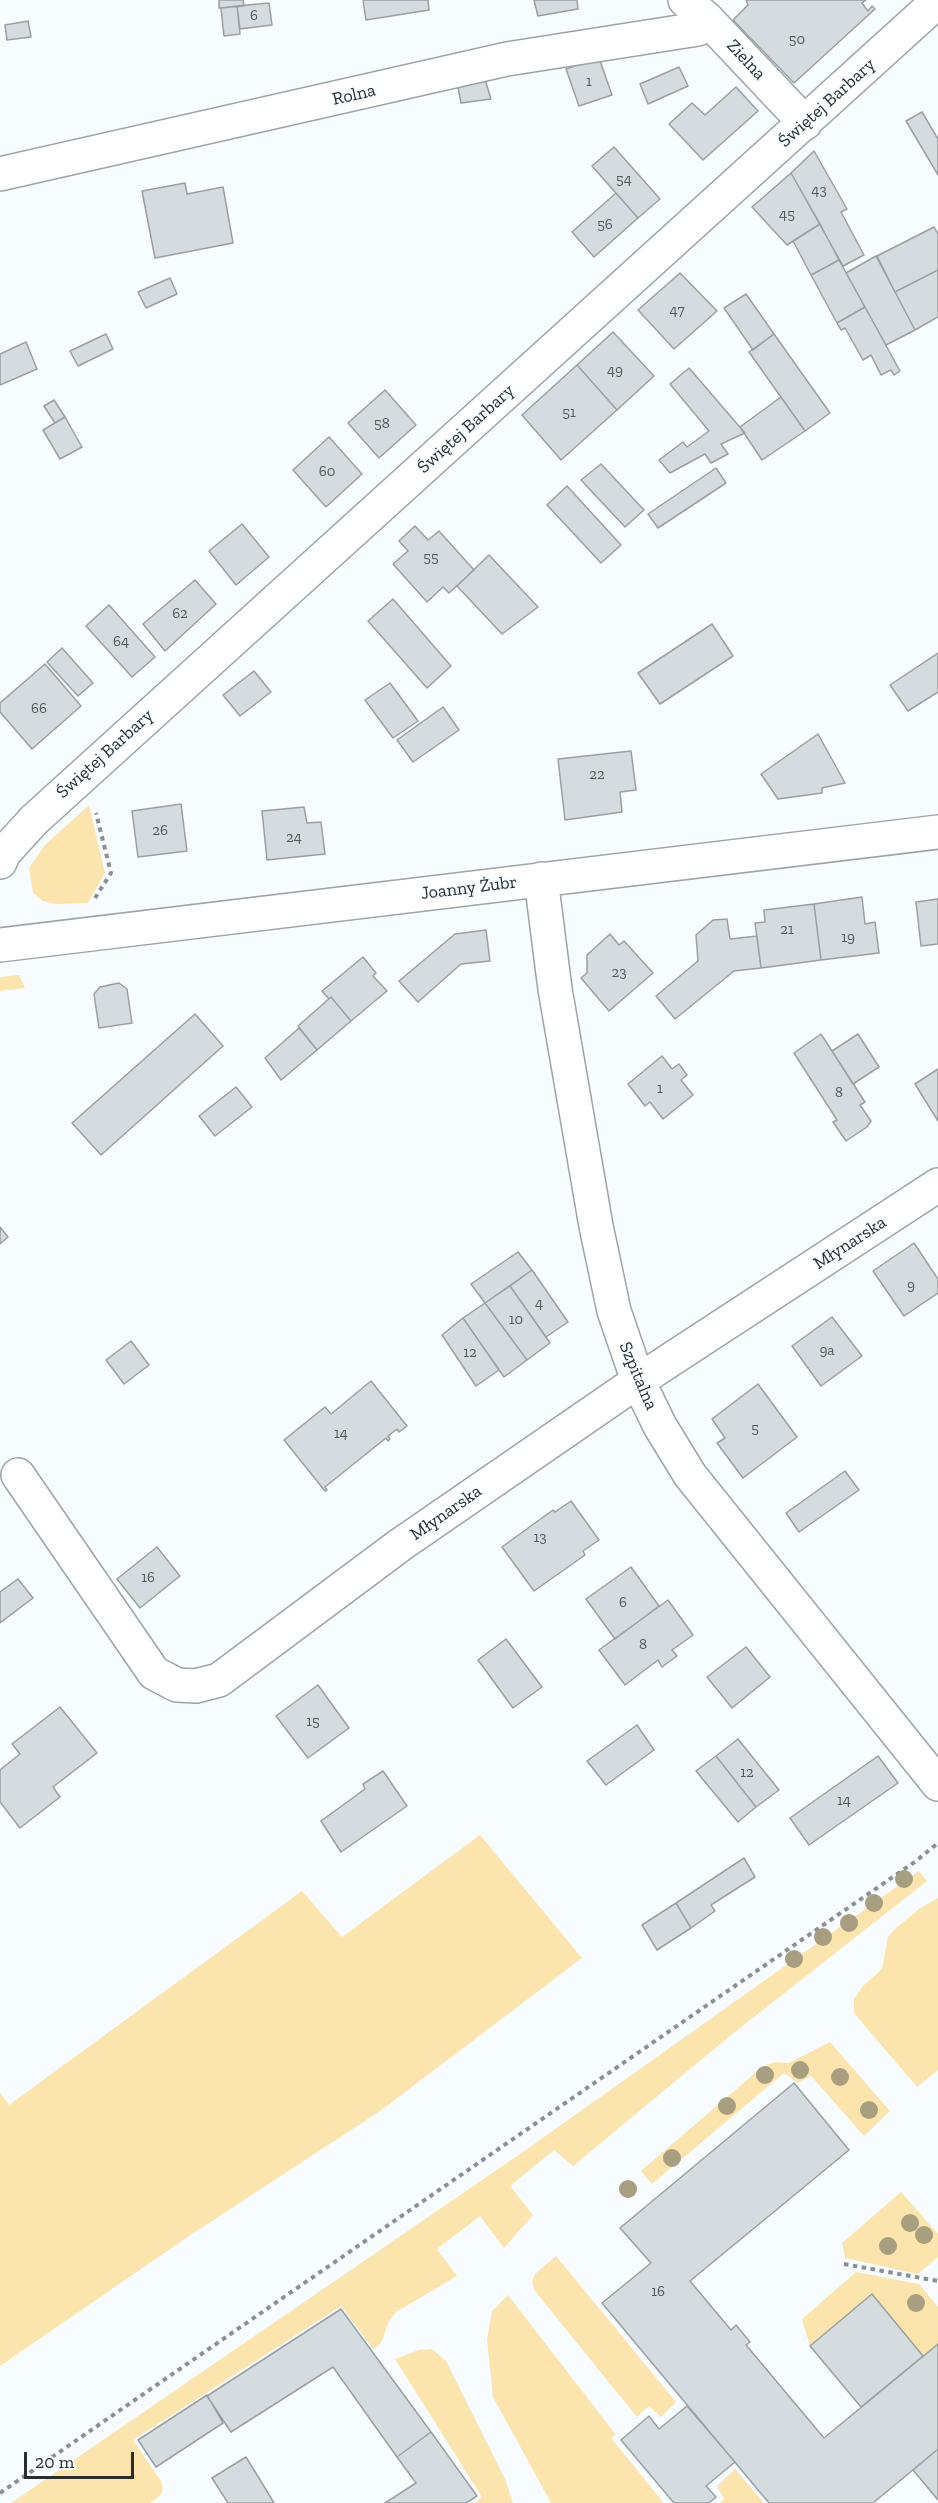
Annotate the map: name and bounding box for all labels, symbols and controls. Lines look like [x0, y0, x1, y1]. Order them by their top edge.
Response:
house number: 6 [250, 7, 258, 25]
house number: 50 [789, 31, 805, 49]
street label: Zielna [722, 35, 770, 85]
street label: Świętej Barbary [774, 54, 880, 152]
house number: 1 [586, 73, 592, 91]
street label: Rolna [330, 80, 378, 110]
house number: 54 [616, 171, 632, 189]
house number: 43 [811, 182, 827, 200]
house number: 45 [779, 206, 795, 224]
house number: 56 [597, 216, 613, 234]
house number: 47 [670, 302, 684, 320]
house number: 49 [607, 362, 623, 380]
street label: Świętej Barbary [413, 380, 519, 478]
house number: 51 [562, 404, 576, 422]
house number: 58 [374, 415, 390, 433]
house number: 60 [319, 463, 335, 481]
house number: 55 [423, 549, 439, 567]
house number: 62 [172, 605, 188, 623]
house number: 64 [113, 633, 129, 651]
house number: 66 [31, 700, 47, 718]
street label: Świętej Barbary [52, 705, 158, 803]
house number: 22 [589, 766, 605, 784]
house number: 26 [152, 822, 168, 840]
house number: 24 [286, 829, 302, 847]
street label: Joanny Żubr [420, 871, 518, 905]
house number: 21 [780, 921, 794, 939]
house number: 19 [841, 929, 855, 947]
house number: 23 [611, 964, 627, 982]
house number: 1 [657, 1080, 663, 1098]
house number: 8 [835, 1084, 843, 1102]
street label: Młynarska [810, 1212, 890, 1274]
house number: 9 [907, 1277, 915, 1295]
house number: 4 [535, 1295, 543, 1313]
house number: 10 [509, 1311, 523, 1329]
street label: Szpitalna [614, 1339, 662, 1413]
house number: 9a [819, 1342, 835, 1360]
house number: 12 [463, 1344, 477, 1362]
house number: 5 [751, 1420, 759, 1438]
house number: 14 [334, 1425, 348, 1443]
street label: Młynarska [406, 1481, 486, 1545]
house number: 13 [533, 1529, 547, 1547]
house number: 16 [141, 1569, 155, 1587]
house number: 6 [619, 1594, 627, 1612]
house number: 8 [639, 1636, 647, 1654]
house number: 15 [306, 1713, 320, 1731]
house number: 12 [740, 1764, 754, 1782]
house number: 14 [837, 1792, 851, 1810]
house number: 16 [651, 2283, 665, 2301]
scale bar [27, 2440, 136, 2478]
text: 20 m [35, 2451, 74, 2473]

